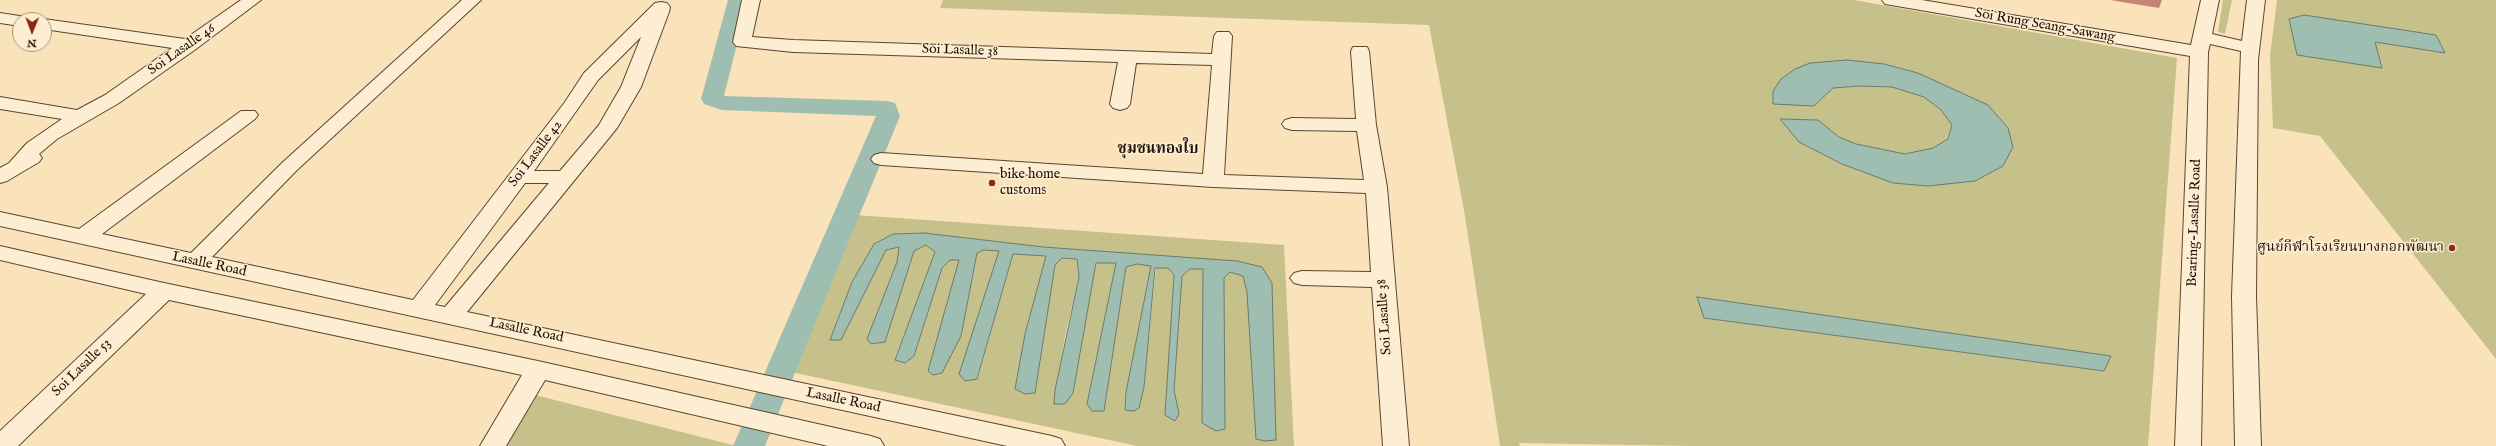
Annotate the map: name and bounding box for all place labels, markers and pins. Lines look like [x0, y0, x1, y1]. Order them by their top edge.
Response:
place label: bike home customs [1000, 167, 1060, 200]
marker: bike home customs [987, 178, 997, 188]
place label: ศูนย์กีฬาโรงเรียนบางกอกพัฒนา [2257, 240, 2444, 256]
marker: ศูนย์กีฬาโรงเรียนบางกอกพัฒนา [2447, 243, 2457, 253]

